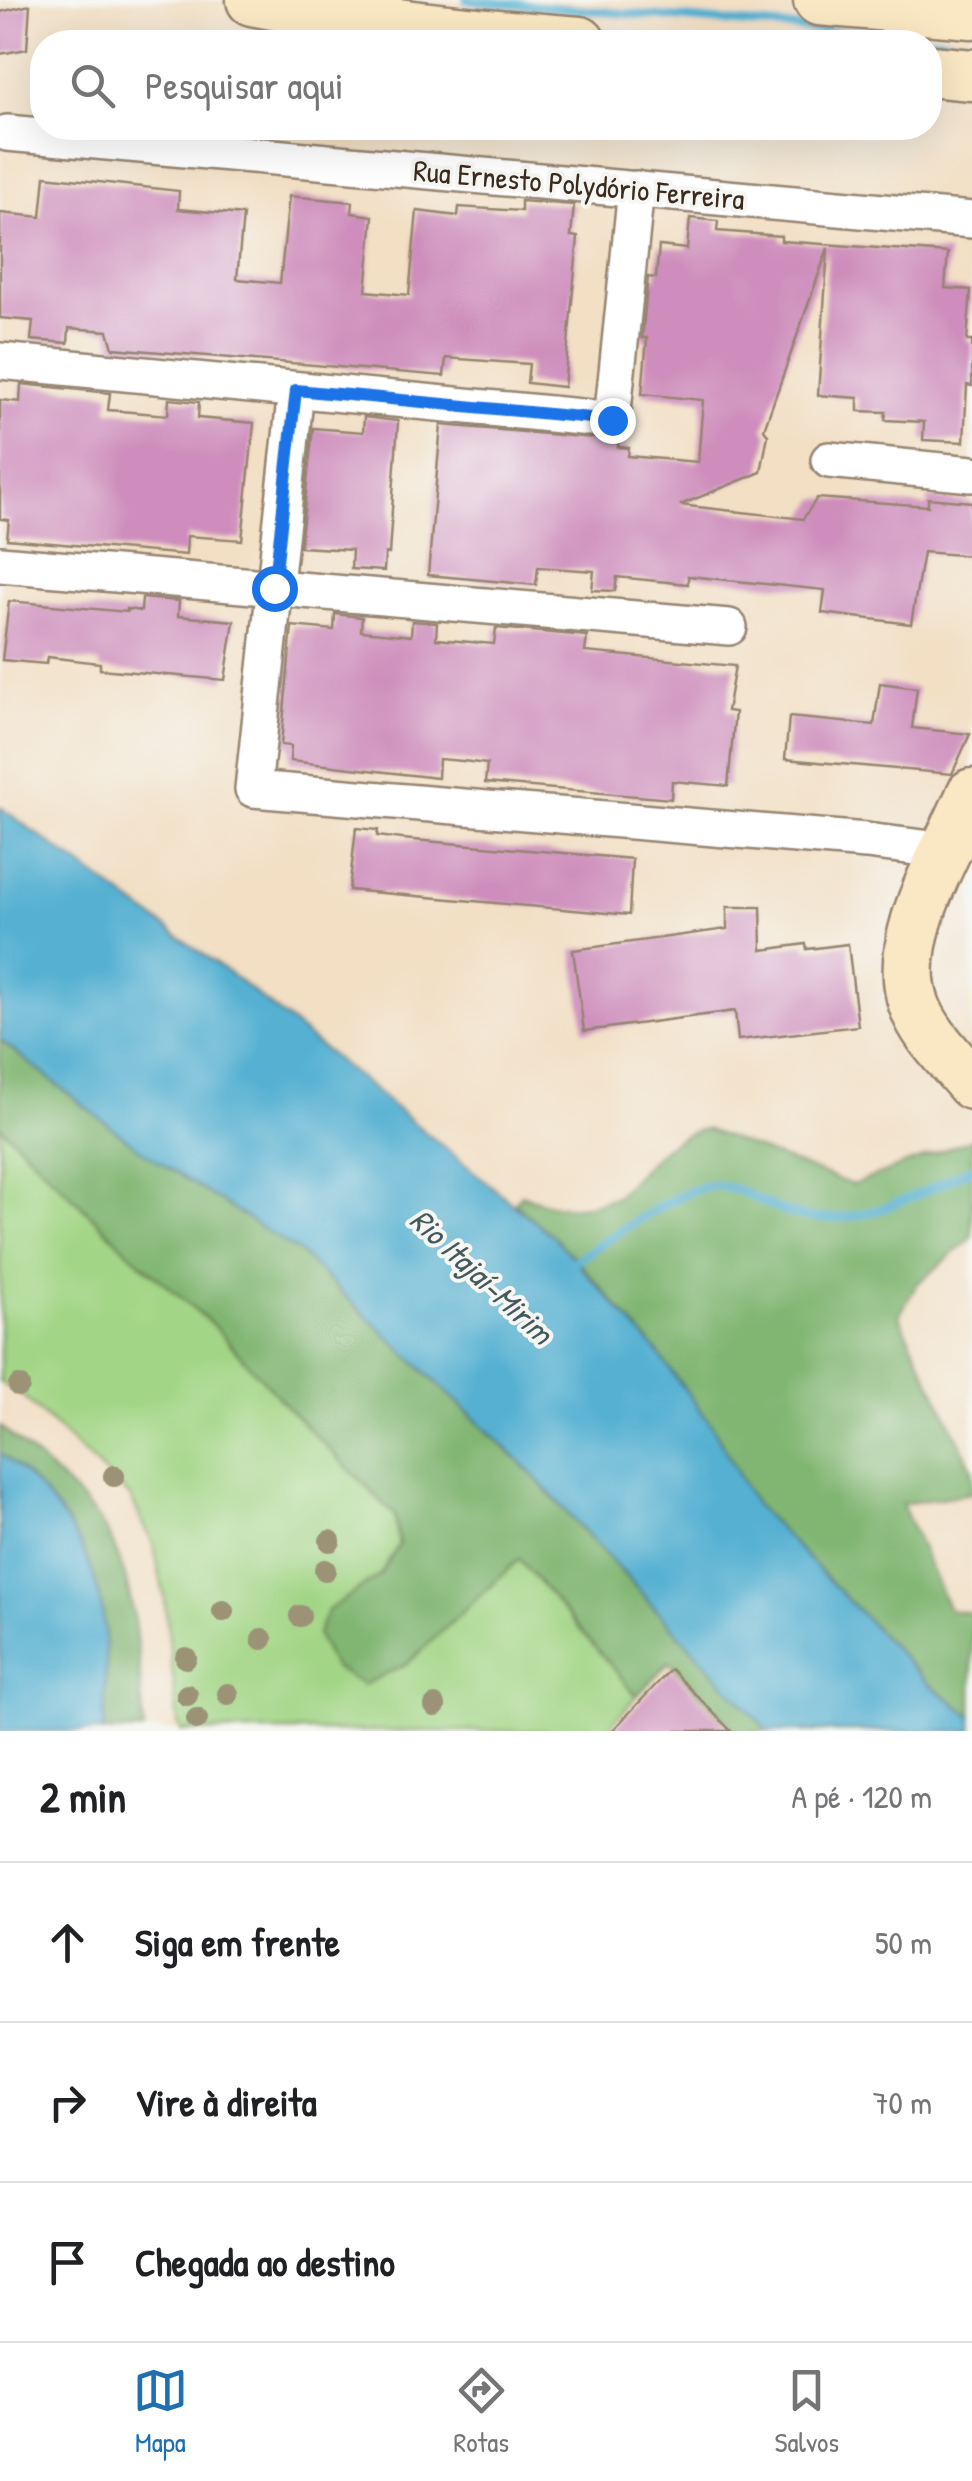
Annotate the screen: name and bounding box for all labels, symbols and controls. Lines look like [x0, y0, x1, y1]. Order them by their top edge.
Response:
search box [30, 30, 942, 140]
icon: search [65, 58, 120, 113]
text: Pesquisar aqui [145, 59, 343, 111]
street label: Rua Ernesto Polydório Ferreira [412, 150, 746, 218]
route end [590, 398, 636, 444]
route start [252, 566, 298, 612]
water label: Rio Itajaí-Mirim [401, 1199, 564, 1354]
text: 2 min [40, 1768, 126, 1825]
text: A pé · 120 m [791, 1775, 932, 1818]
icon: ahead [40, 1915, 95, 1970]
text: Siga em frente [135, 1916, 340, 1968]
text: 50 m [875, 1921, 932, 1964]
icon: right [40, 2075, 95, 2130]
text: Vire à direita [135, 2076, 317, 2128]
text: 70 m [873, 2081, 932, 2124]
icon: arrive [40, 2235, 95, 2290]
text: Chegada ao destino [135, 2236, 395, 2288]
tab: Mapa [133, 2363, 188, 2461]
tab: Rotas [454, 2363, 509, 2461]
tab: Salvos [775, 2363, 839, 2461]

